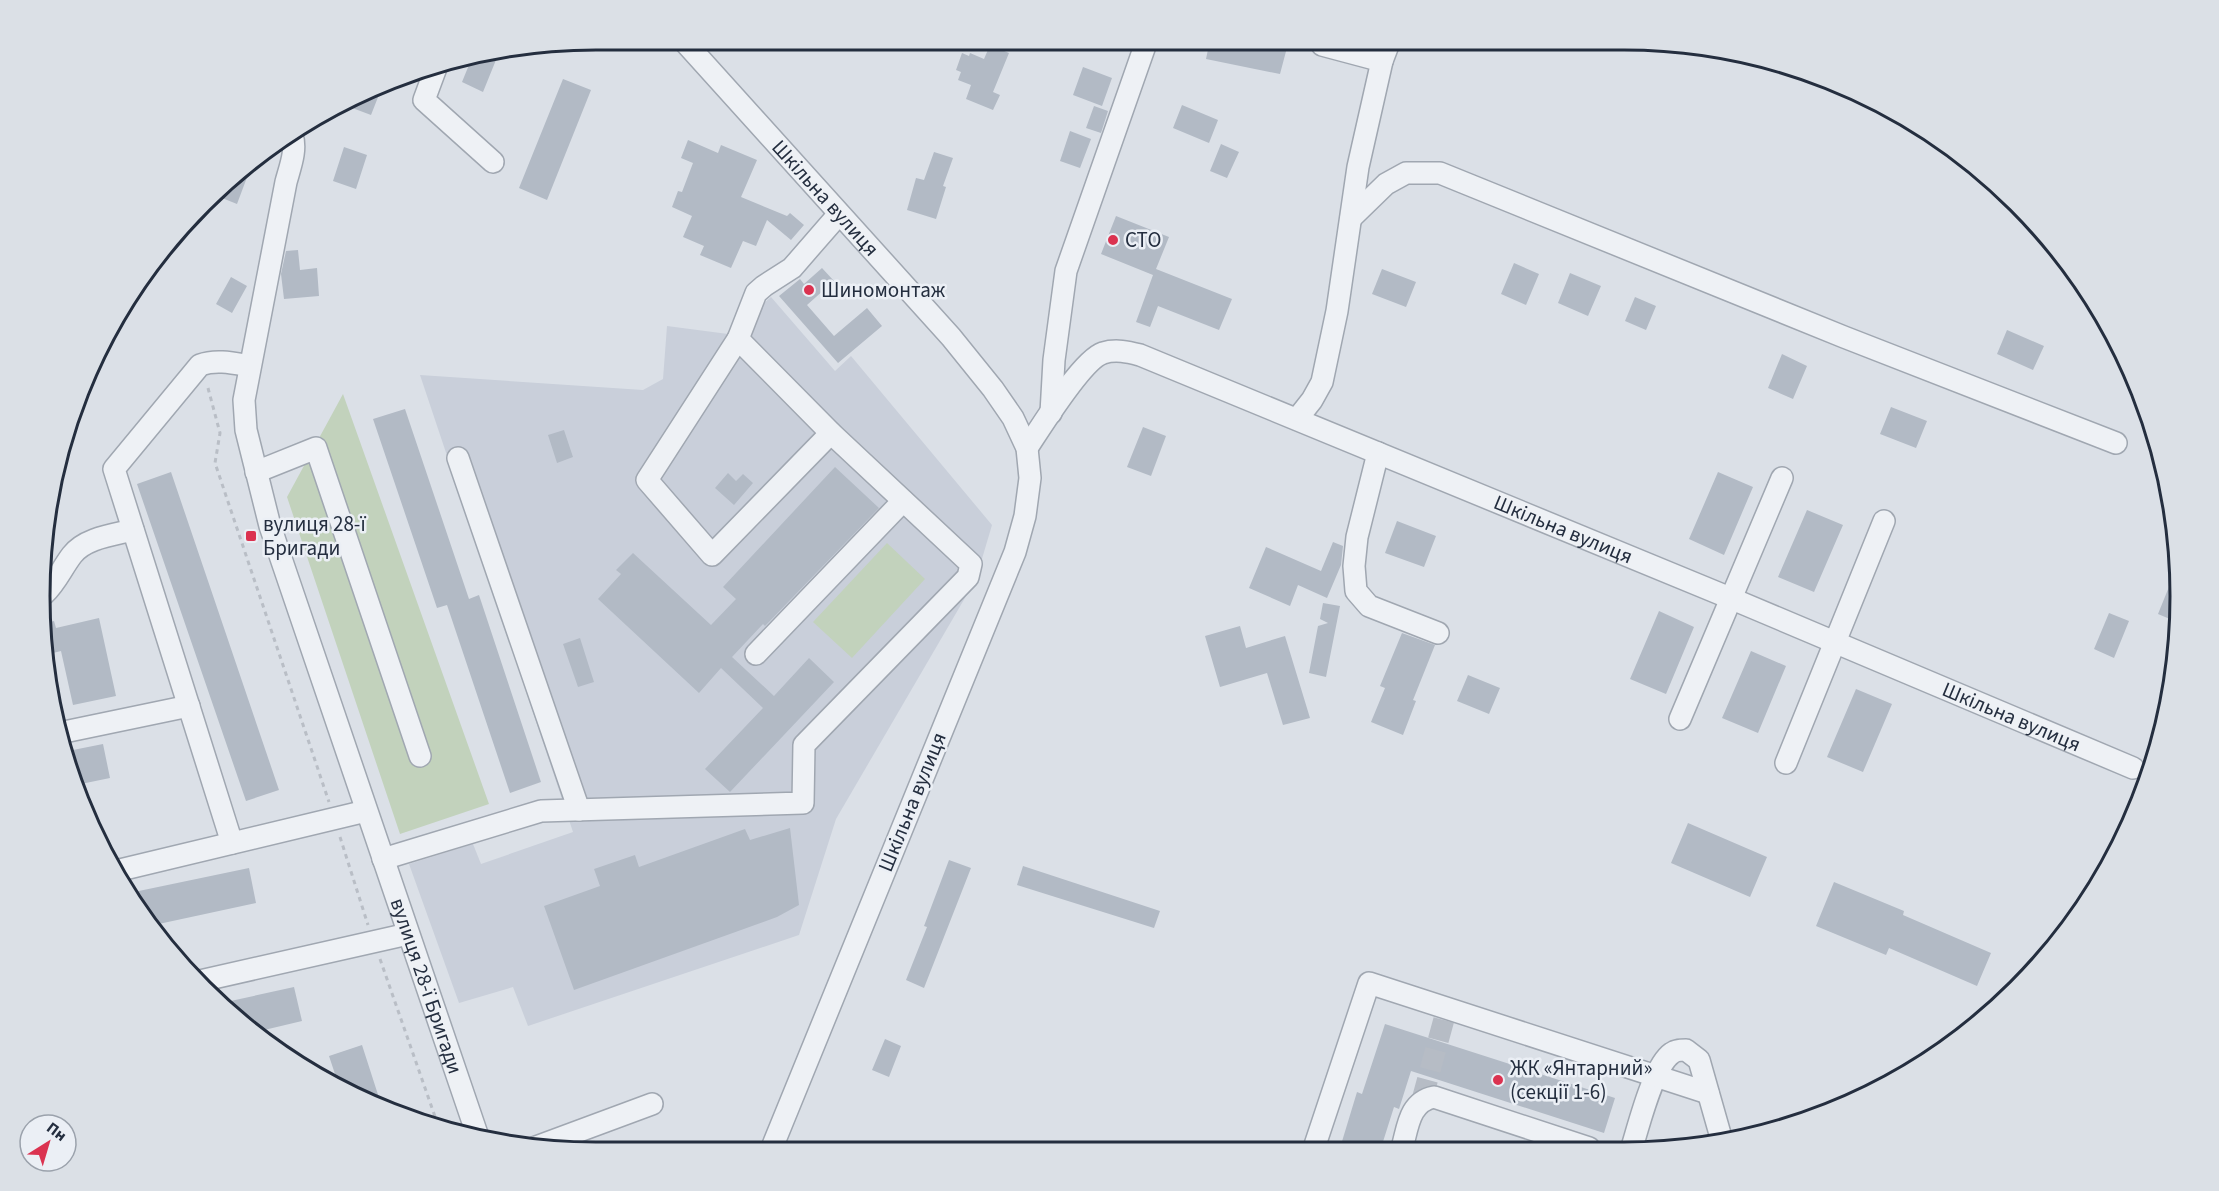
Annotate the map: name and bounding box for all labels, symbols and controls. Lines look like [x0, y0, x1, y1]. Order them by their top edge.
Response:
street label: Шкільна вулиця [765, 133, 886, 263]
place label: СТО [1125, 225, 1161, 255]
marker: СТО [1106, 233, 1120, 247]
place label: Шиномонтаж [821, 275, 946, 305]
marker: Шиномонтаж [802, 283, 816, 297]
street label: Шкільна вулиця [1489, 487, 1637, 571]
place label: вулиця 28-ї Бригади [263, 509, 366, 563]
marker: вулиця 28-ї Бригади [244, 529, 258, 543]
street label: Шкільна вулиця [1938, 674, 2086, 759]
street label: Шкільна вулиця [870, 728, 954, 876]
street label: вулиця 28-ї Бригади [383, 894, 470, 1078]
place label: ЖК «Янтарний» (секції 1-6) [1510, 1053, 1652, 1107]
marker: ЖК «Янтарний» (секції 1-6) [1491, 1073, 1505, 1087]
north arrow [18, 1113, 78, 1173]
text: Пн [42, 1117, 71, 1147]

